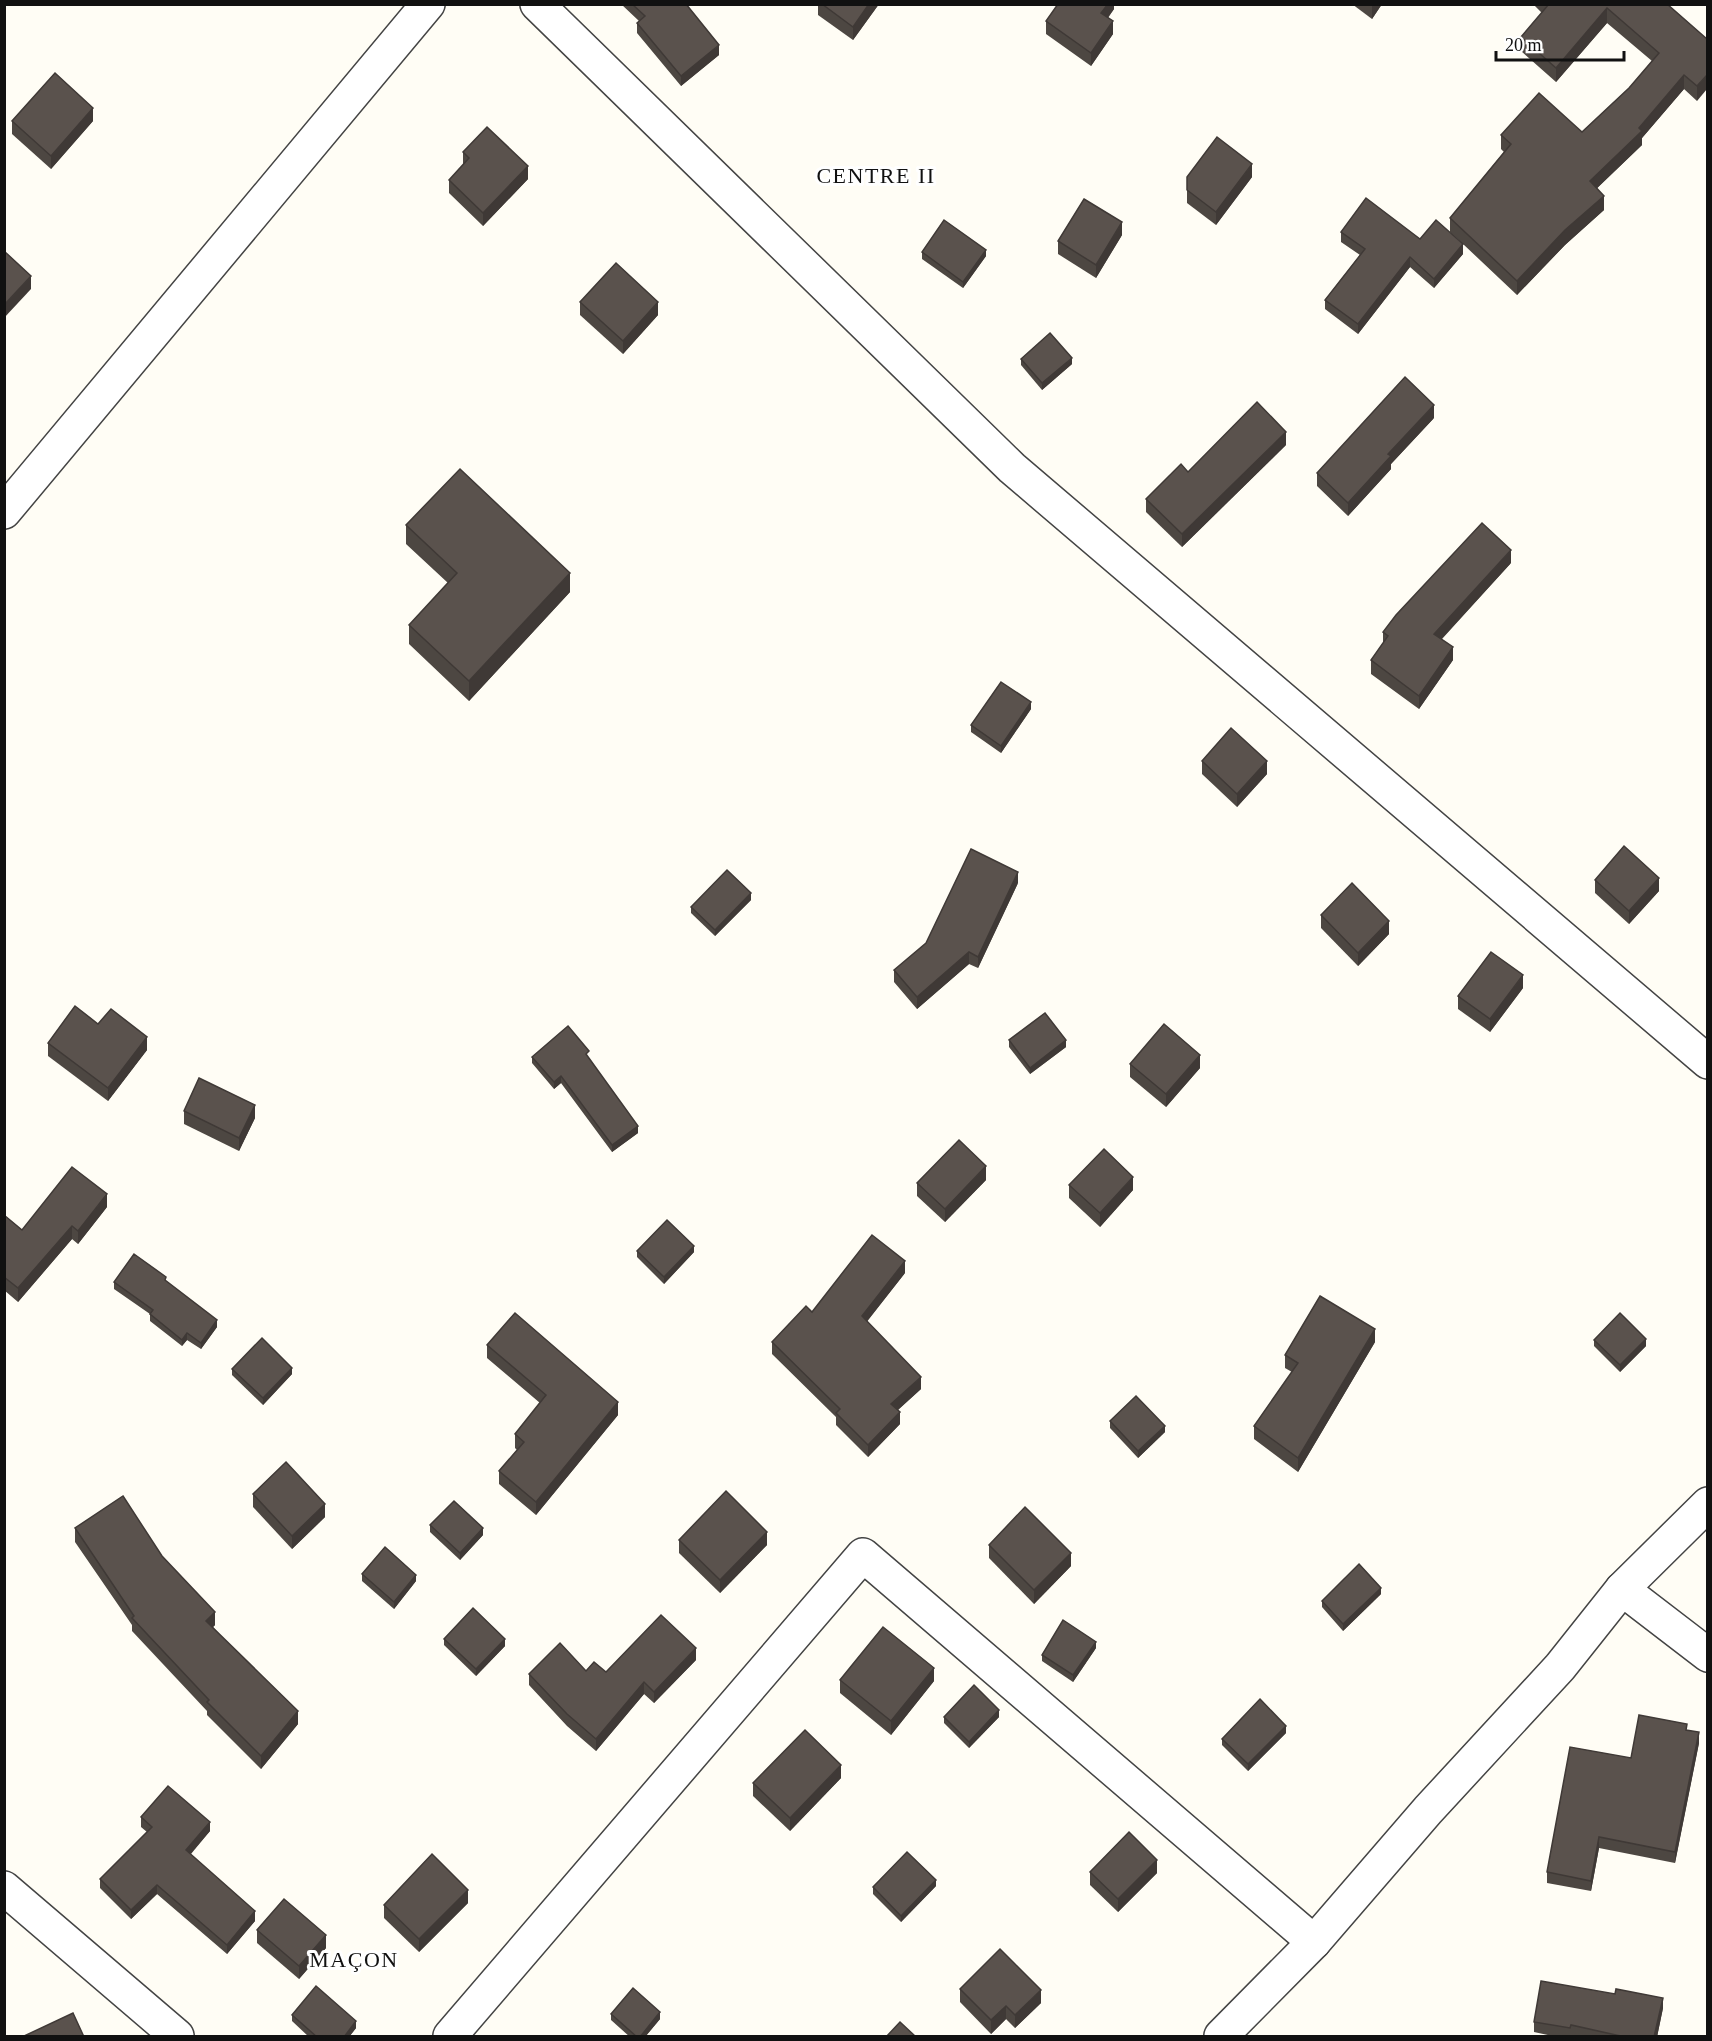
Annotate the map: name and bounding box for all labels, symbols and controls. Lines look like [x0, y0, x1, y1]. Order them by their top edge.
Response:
scale bar [1496, 24, 1624, 62]
text: 20 m [1505, 35, 1542, 55]
district label: CENTRE II [816, 163, 936, 188]
district label: MAÇON [309, 1947, 399, 1972]

